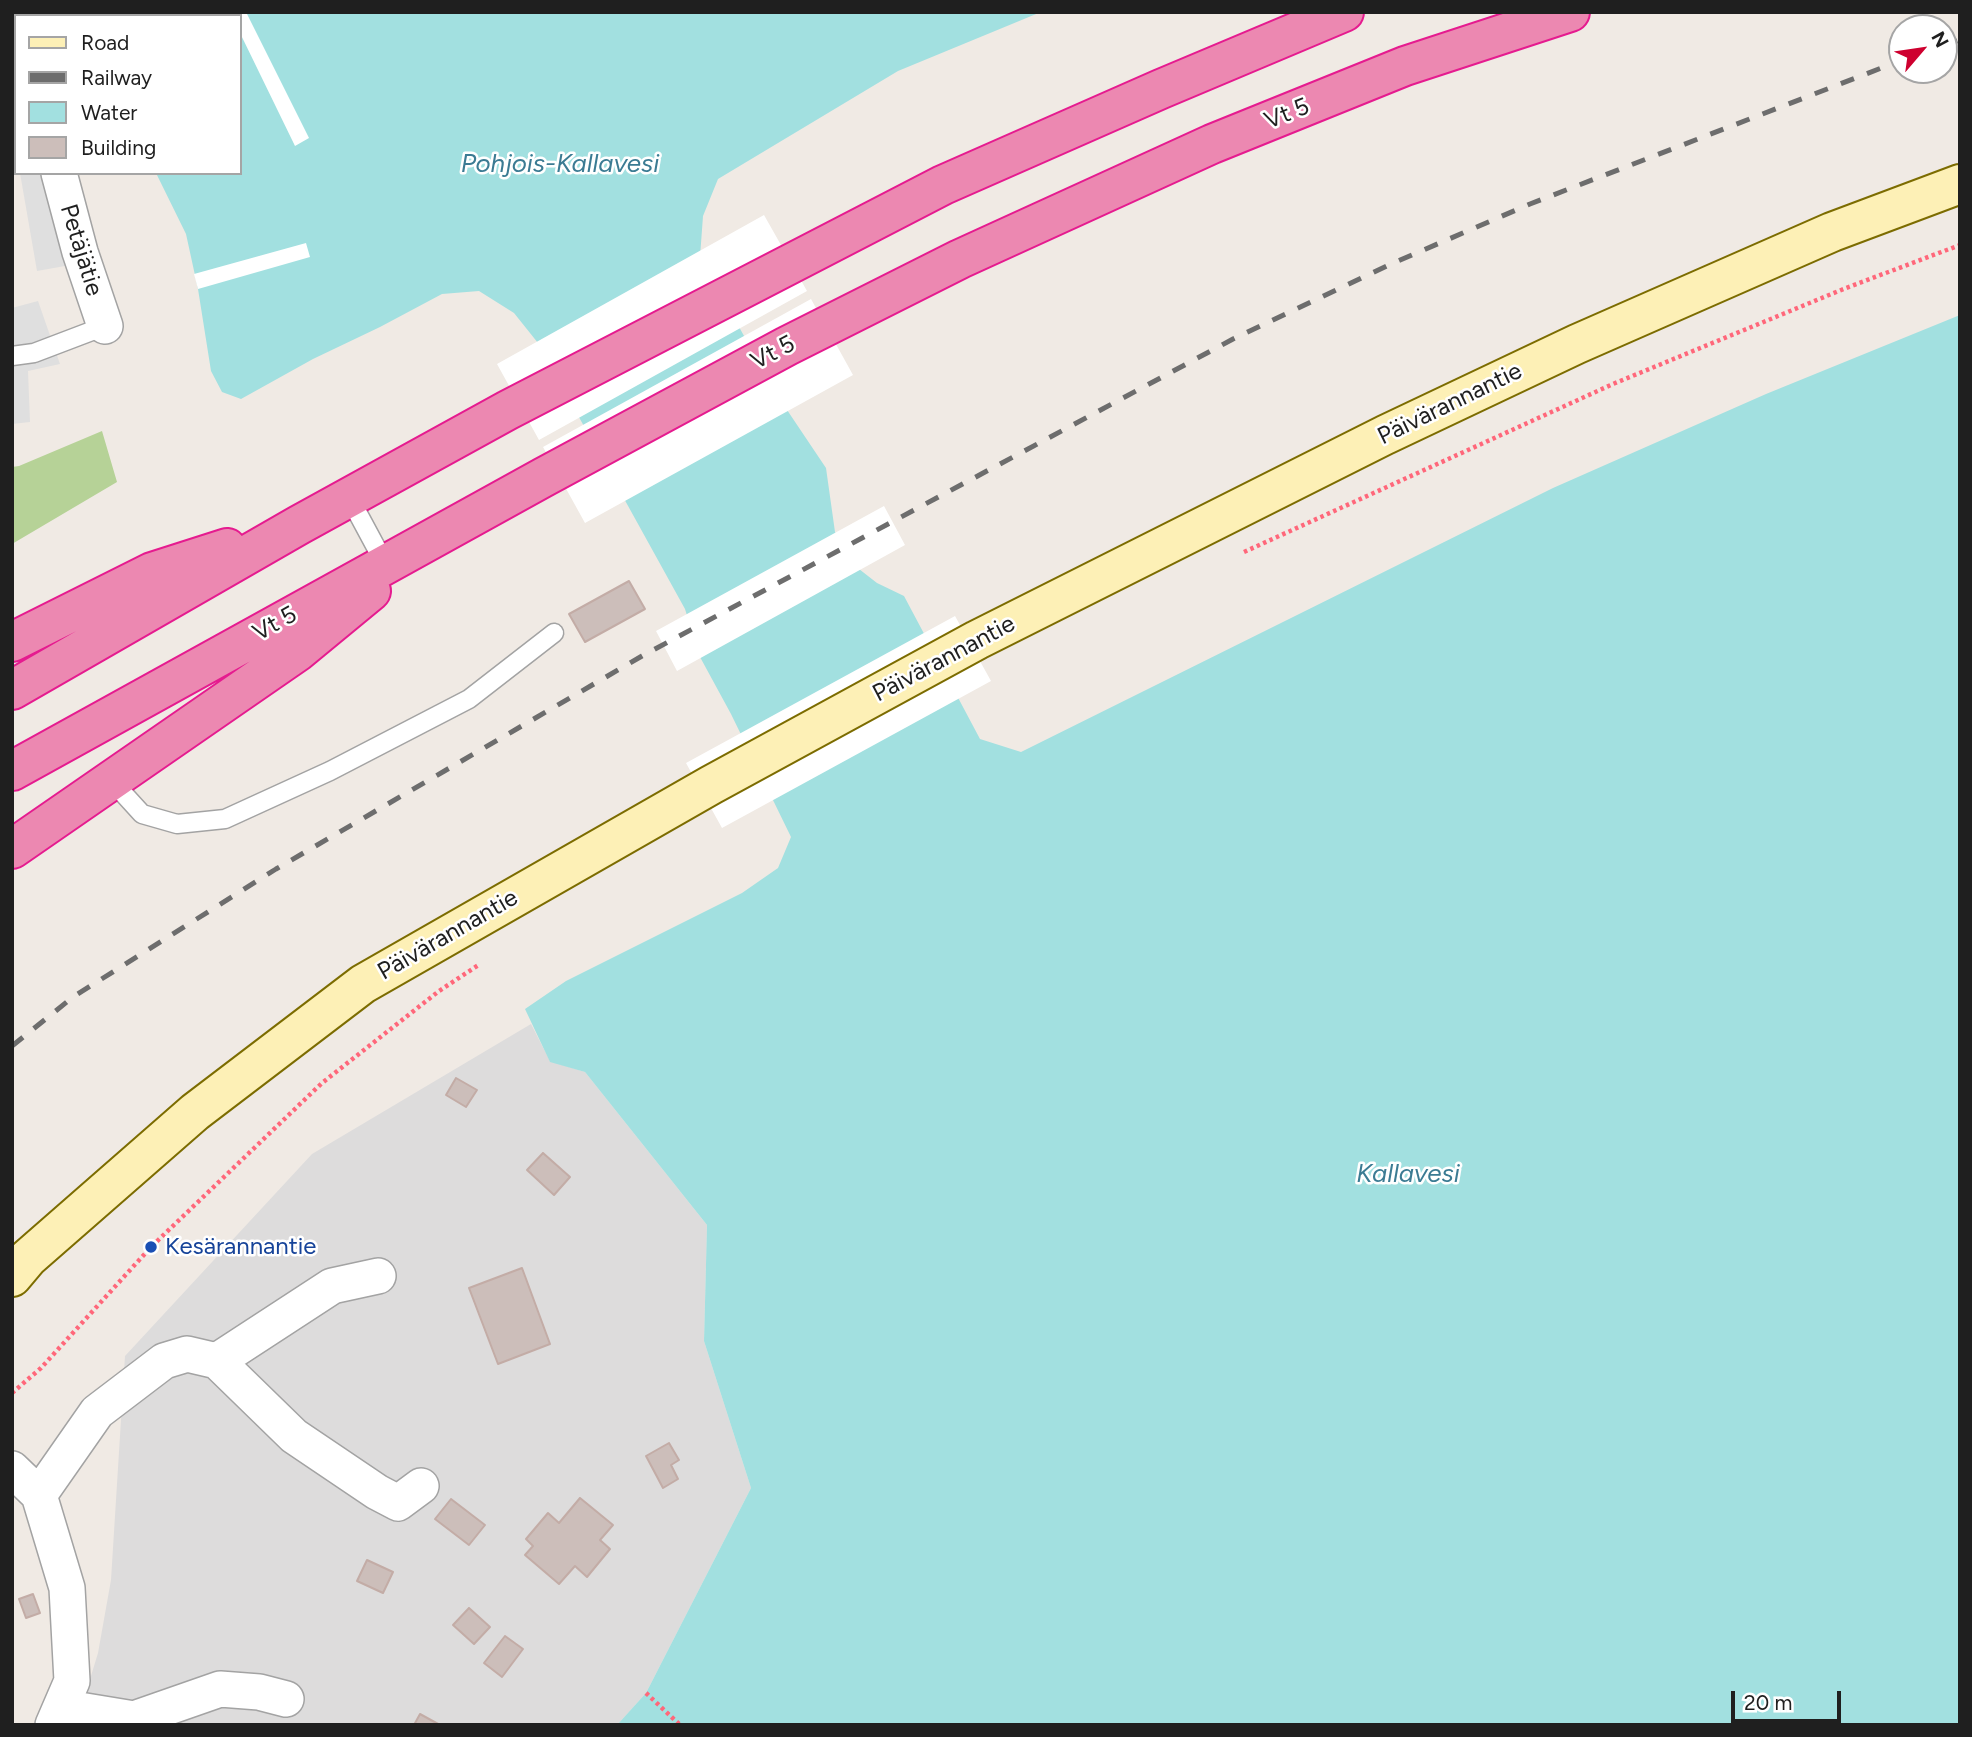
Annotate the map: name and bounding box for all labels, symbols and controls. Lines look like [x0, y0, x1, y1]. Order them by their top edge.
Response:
legend [14, 14, 242, 175]
north arrow [1888, 14, 1958, 84]
text: N [1926, 28, 1954, 52]
text: Road [81, 30, 129, 55]
text: Railway [81, 65, 152, 90]
street label: Vt 5 [1261, 92, 1313, 136]
text: Water [81, 100, 137, 125]
text: Building [81, 135, 156, 160]
water label: Pohjois-Kallavesi [461, 148, 659, 180]
street label: Petäjätie [53, 201, 109, 299]
street label: Vt 5 [746, 330, 800, 376]
street label: Päivärannantie [1373, 357, 1527, 451]
street label: Vt 5 [248, 600, 302, 648]
street label: Päivärannantie [868, 609, 1020, 709]
street label: Päivärannantie [373, 883, 523, 987]
water label: Kallavesi [1356, 1158, 1460, 1190]
place label: Kesärannantie [165, 1233, 316, 1261]
marker: Kesärannantie [143, 1239, 159, 1255]
scale bar [1734, 1678, 1844, 1722]
text: 20 m [1744, 1690, 1792, 1715]

